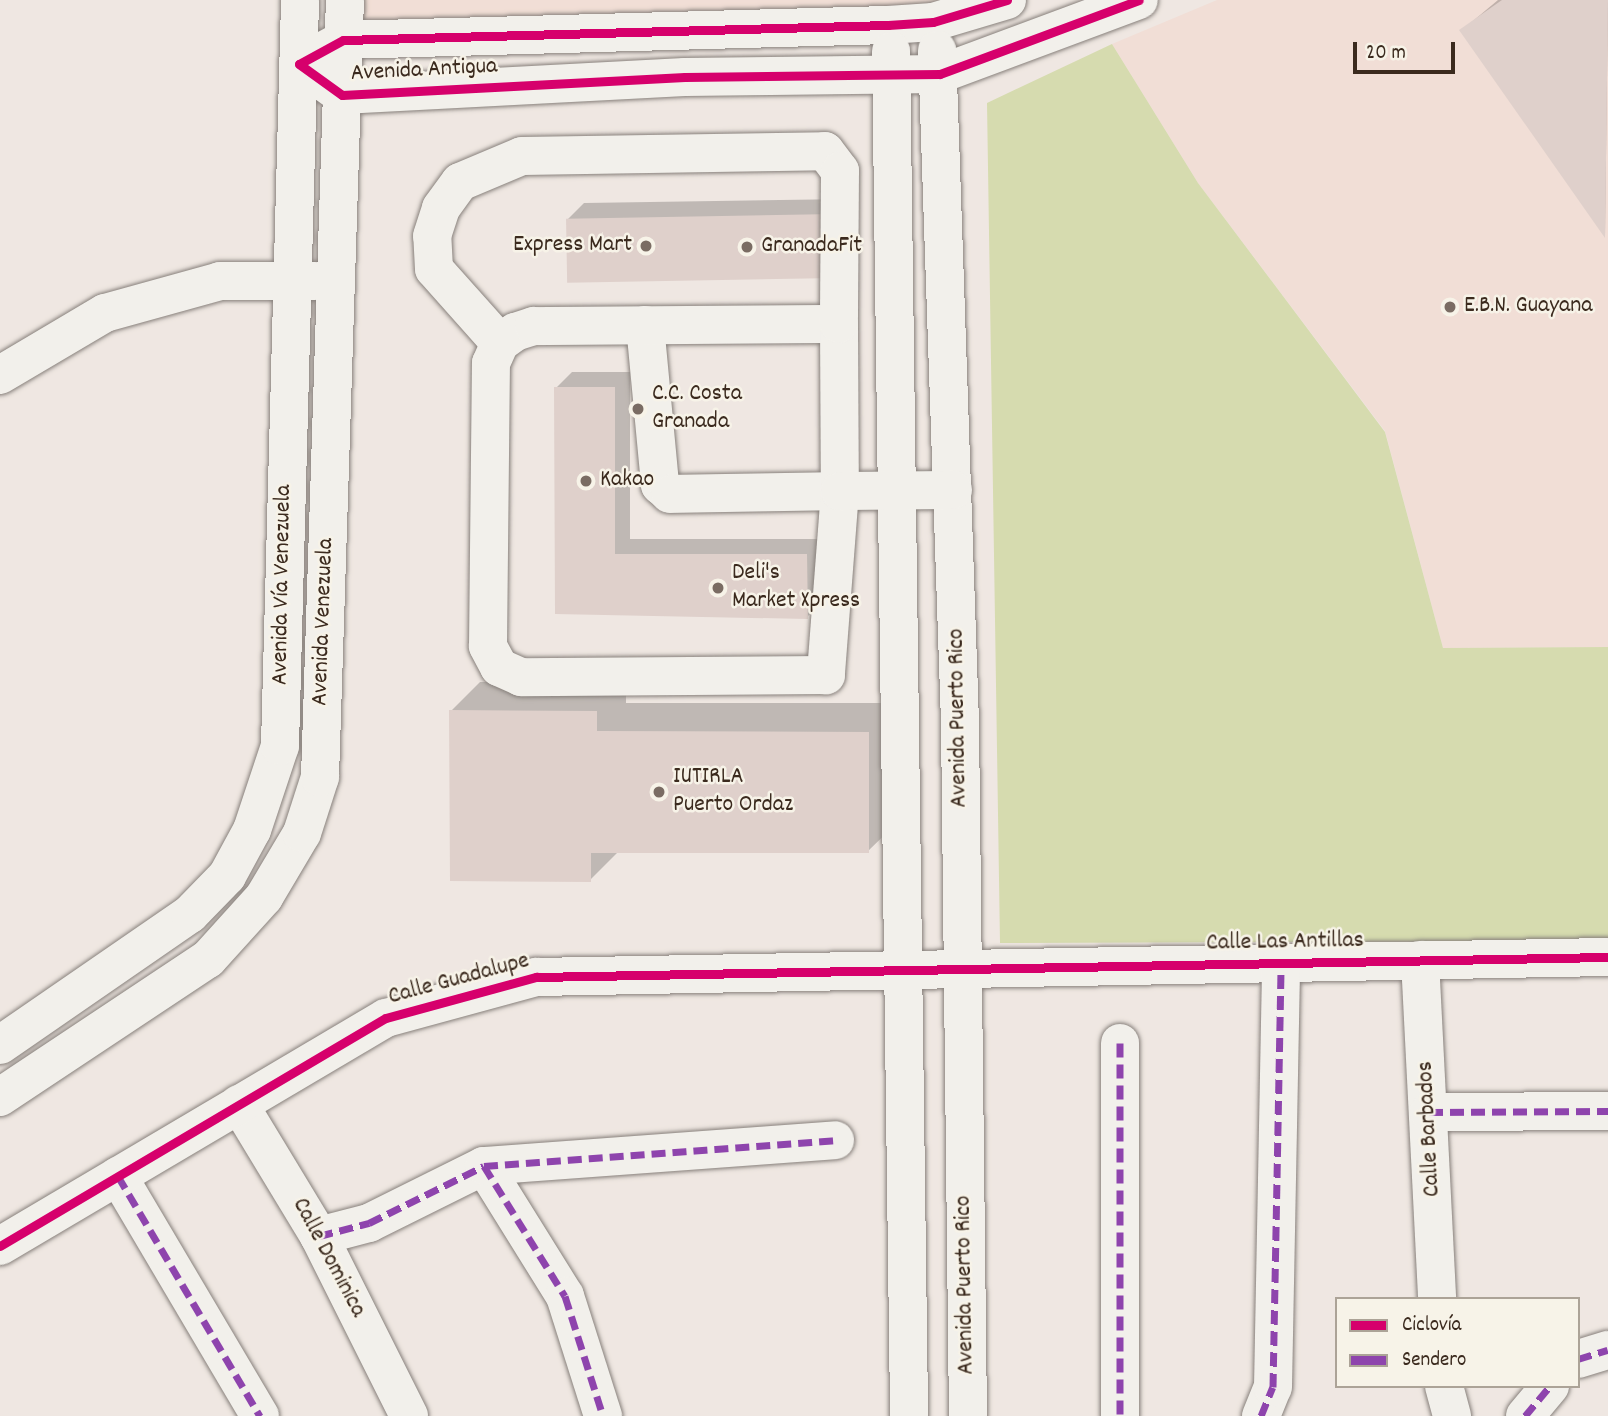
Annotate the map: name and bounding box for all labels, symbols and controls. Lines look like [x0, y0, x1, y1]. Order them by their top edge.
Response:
scale bar [1356, 28, 1458, 72]
text: 20 m [1366, 39, 1406, 69]
street label: Avenida Antigua [350, 53, 498, 89]
place label: Express Mart [513, 232, 632, 260]
place label: GranadaFit [761, 233, 862, 261]
marker: Express Mart [638, 238, 654, 254]
marker: GranadaFit [739, 239, 755, 255]
place label: E.B.N. Guayana [1464, 293, 1593, 321]
marker: E.B.N. Guayana [1442, 299, 1458, 315]
place label: C.C. Costa Granada [652, 381, 742, 437]
marker: C.C. Costa Granada [630, 401, 646, 417]
place label: Kakao [600, 467, 654, 495]
marker: Kakao [578, 473, 594, 489]
street label: Avenida Vía Venezuela [267, 484, 299, 686]
street label: Avenida Venezuela [307, 538, 341, 706]
place label: Deli's Market Xpress [732, 560, 860, 616]
marker: Deli's Market Xpress [710, 580, 726, 596]
street label: Avenida Puerto Rico [943, 628, 975, 808]
place label: IUTIRLA Puerto Ordaz [673, 764, 793, 820]
marker: IUTIRLA Puerto Ordaz [651, 784, 667, 800]
street label: Calle Las Antillas [1206, 927, 1364, 959]
street label: Calle Guadalupe [385, 947, 533, 1013]
street label: Calle Barbados [1412, 1060, 1448, 1198]
street label: Calle Dominica [285, 1193, 371, 1323]
street label: Avenida Puerto Rico [950, 1195, 982, 1375]
legend [1335, 1297, 1580, 1388]
text: Ciclovía [1402, 1311, 1461, 1341]
text: Sendero [1402, 1346, 1466, 1376]

